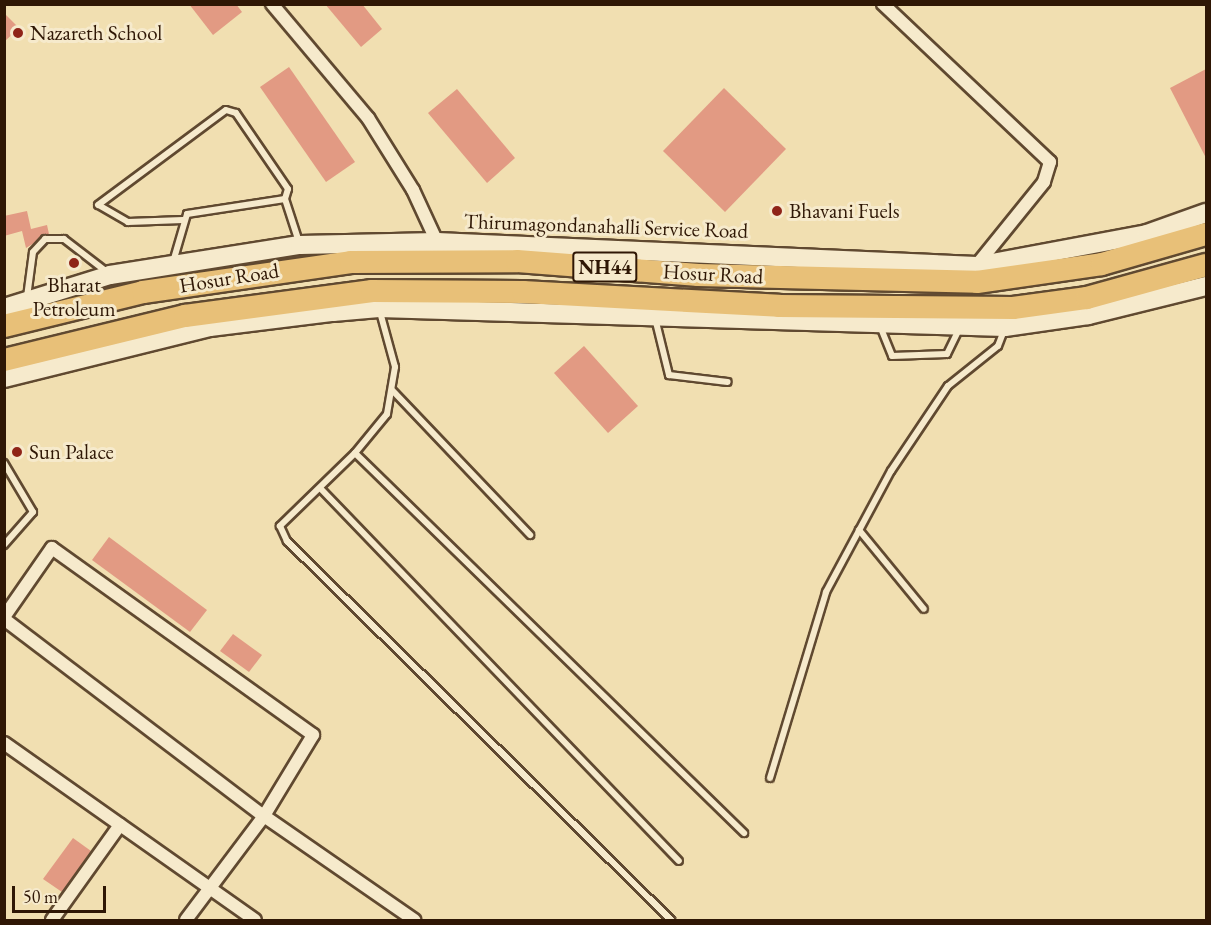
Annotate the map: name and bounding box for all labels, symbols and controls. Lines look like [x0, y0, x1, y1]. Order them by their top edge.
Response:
place label: Nazareth School [30, 20, 162, 46]
marker: Nazareth School [11, 26, 25, 40]
place label: Bhavani Fuels [789, 198, 900, 224]
marker: Bhavani Fuels [770, 204, 784, 218]
street label: Thirumagondanahalli Service Road [463, 208, 749, 244]
road number: NH44 [572, 250, 638, 284]
marker: Bharat Petroleum [67, 256, 81, 270]
street label: Hosur Road [177, 258, 281, 298]
street label: Hosur Road [662, 259, 764, 289]
place label: Bharat Petroleum [32, 272, 116, 322]
place label: Sun Palace [29, 439, 114, 465]
marker: Sun Palace [10, 445, 24, 459]
scale bar [15, 874, 110, 912]
text: 50 m [23, 885, 58, 908]

